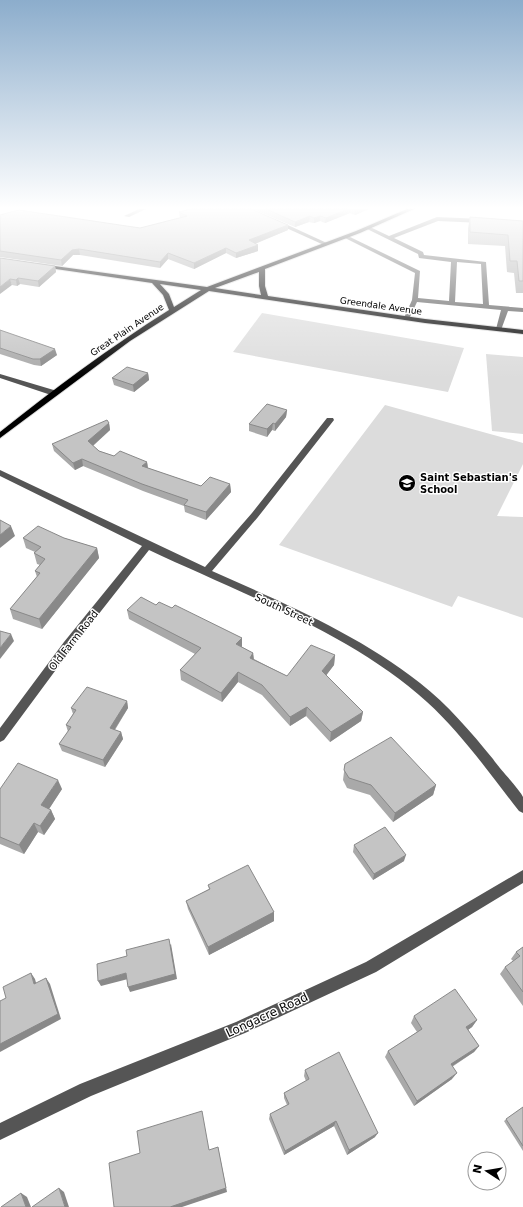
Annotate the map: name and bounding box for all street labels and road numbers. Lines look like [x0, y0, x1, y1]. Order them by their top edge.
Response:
street label: Greendale Avenue [339, 295, 423, 317]
street label: Great Plain Avenue [89, 302, 166, 358]
street label: South Street [253, 591, 315, 628]
street label: Old Farm Road [47, 608, 100, 672]
street label: Longacre Road [224, 990, 310, 1040]

